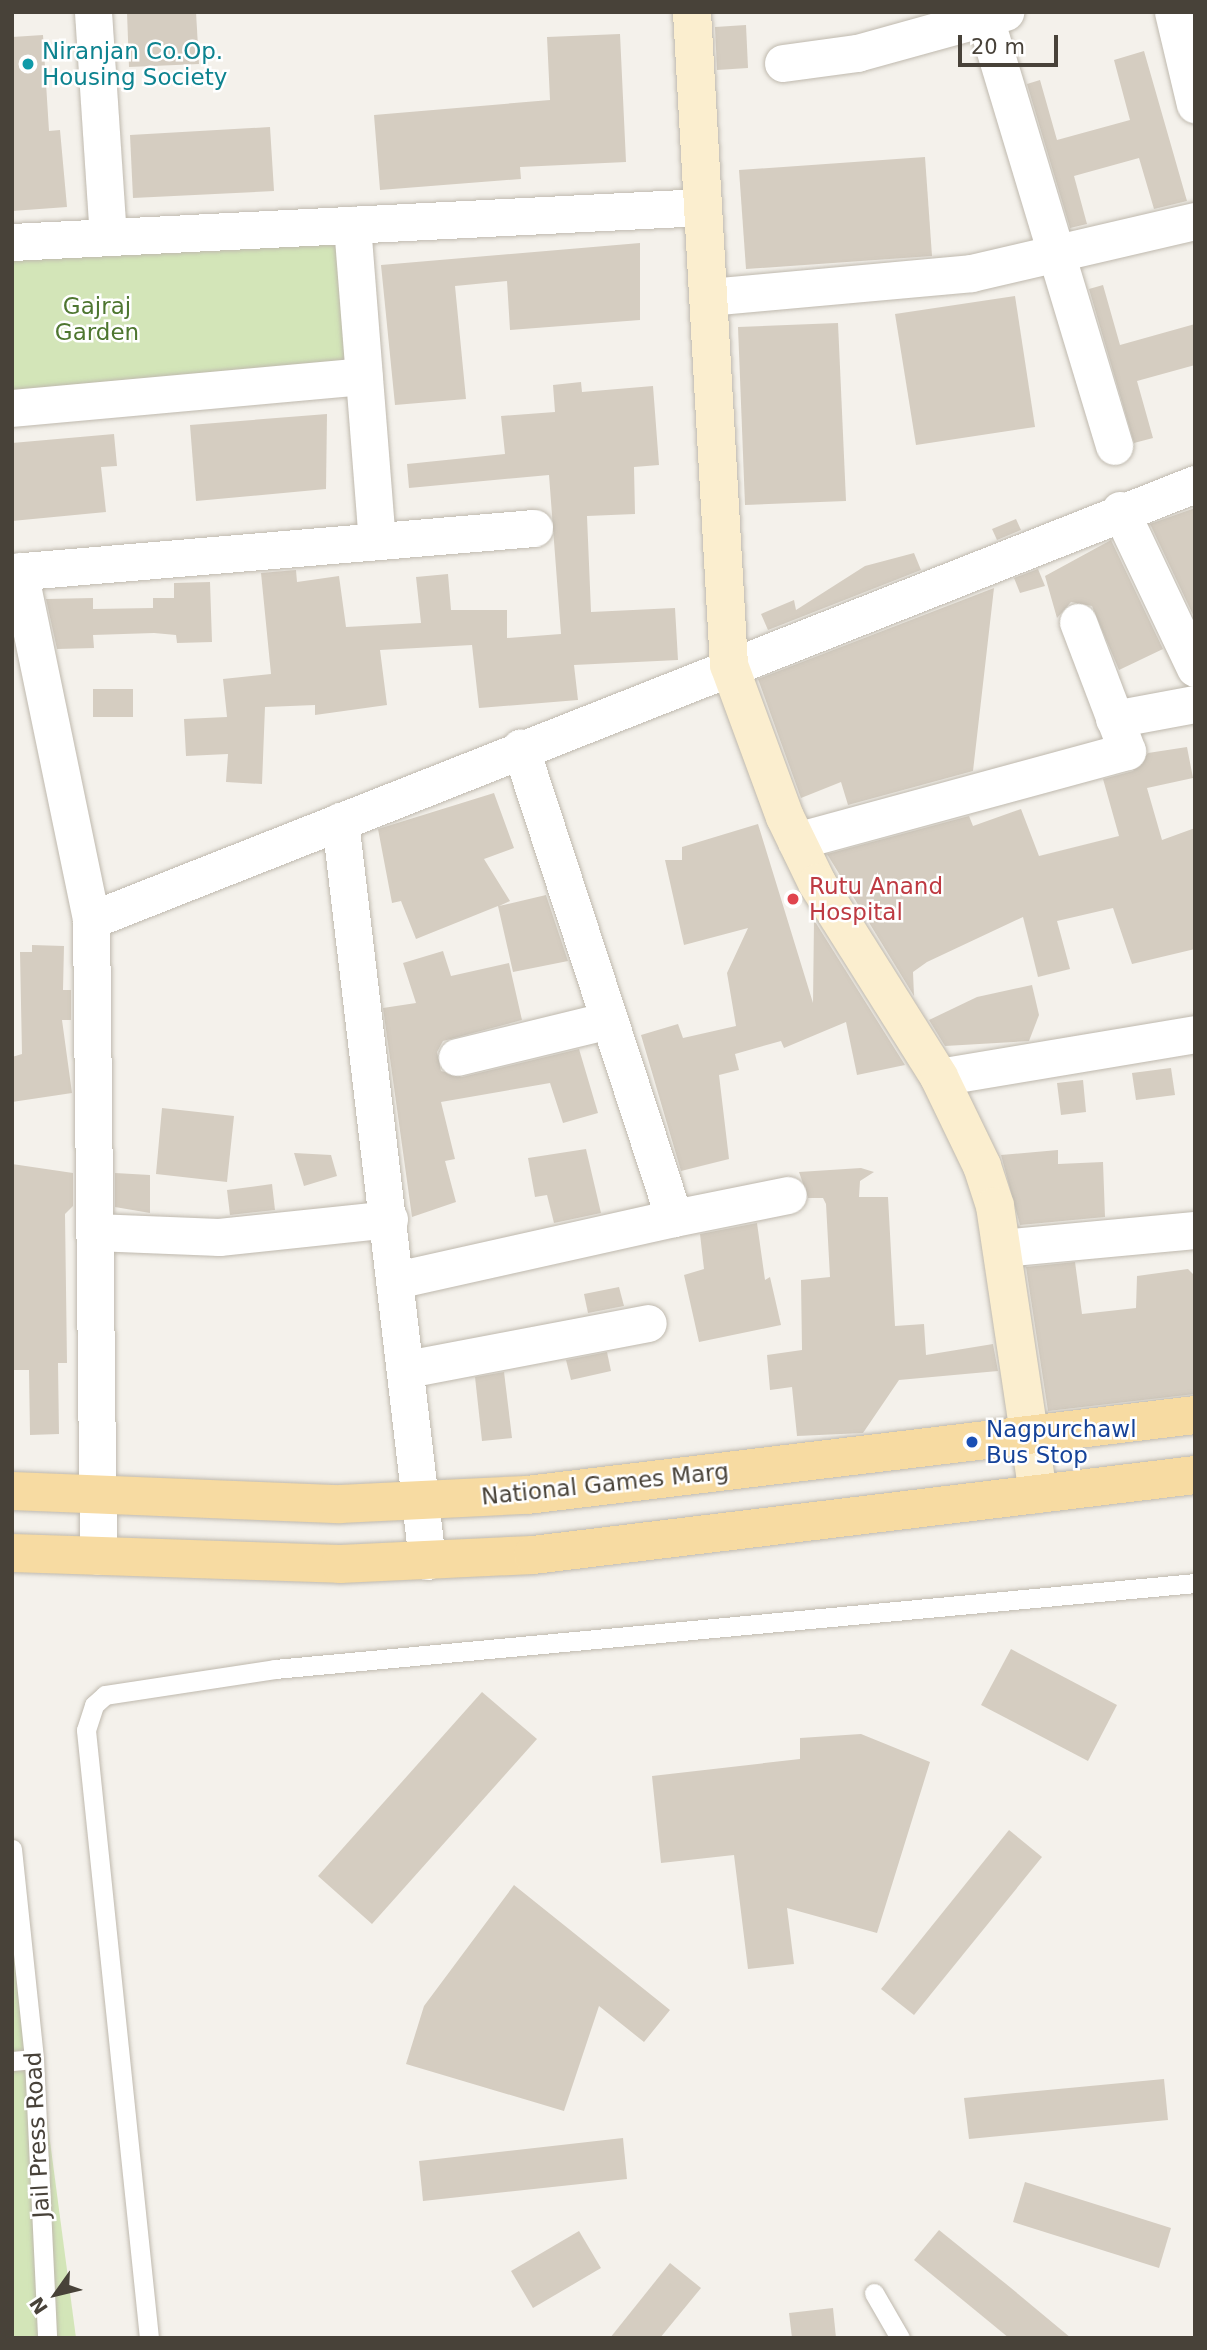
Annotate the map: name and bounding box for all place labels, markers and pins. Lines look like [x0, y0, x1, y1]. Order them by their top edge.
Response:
place label: Niranjan Co.Op. Housing Society [42, 37, 227, 91]
marker: Niranjan Co.Op. Housing Society [20, 56, 36, 72]
place label: Rutu Anand Hospital [809, 872, 943, 926]
marker: Rutu Anand Hospital [783, 889, 803, 909]
place label: Nagpurchawl Bus Stop [986, 1415, 1137, 1469]
marker: Nagpurchawl Bus Stop [964, 1434, 980, 1450]

